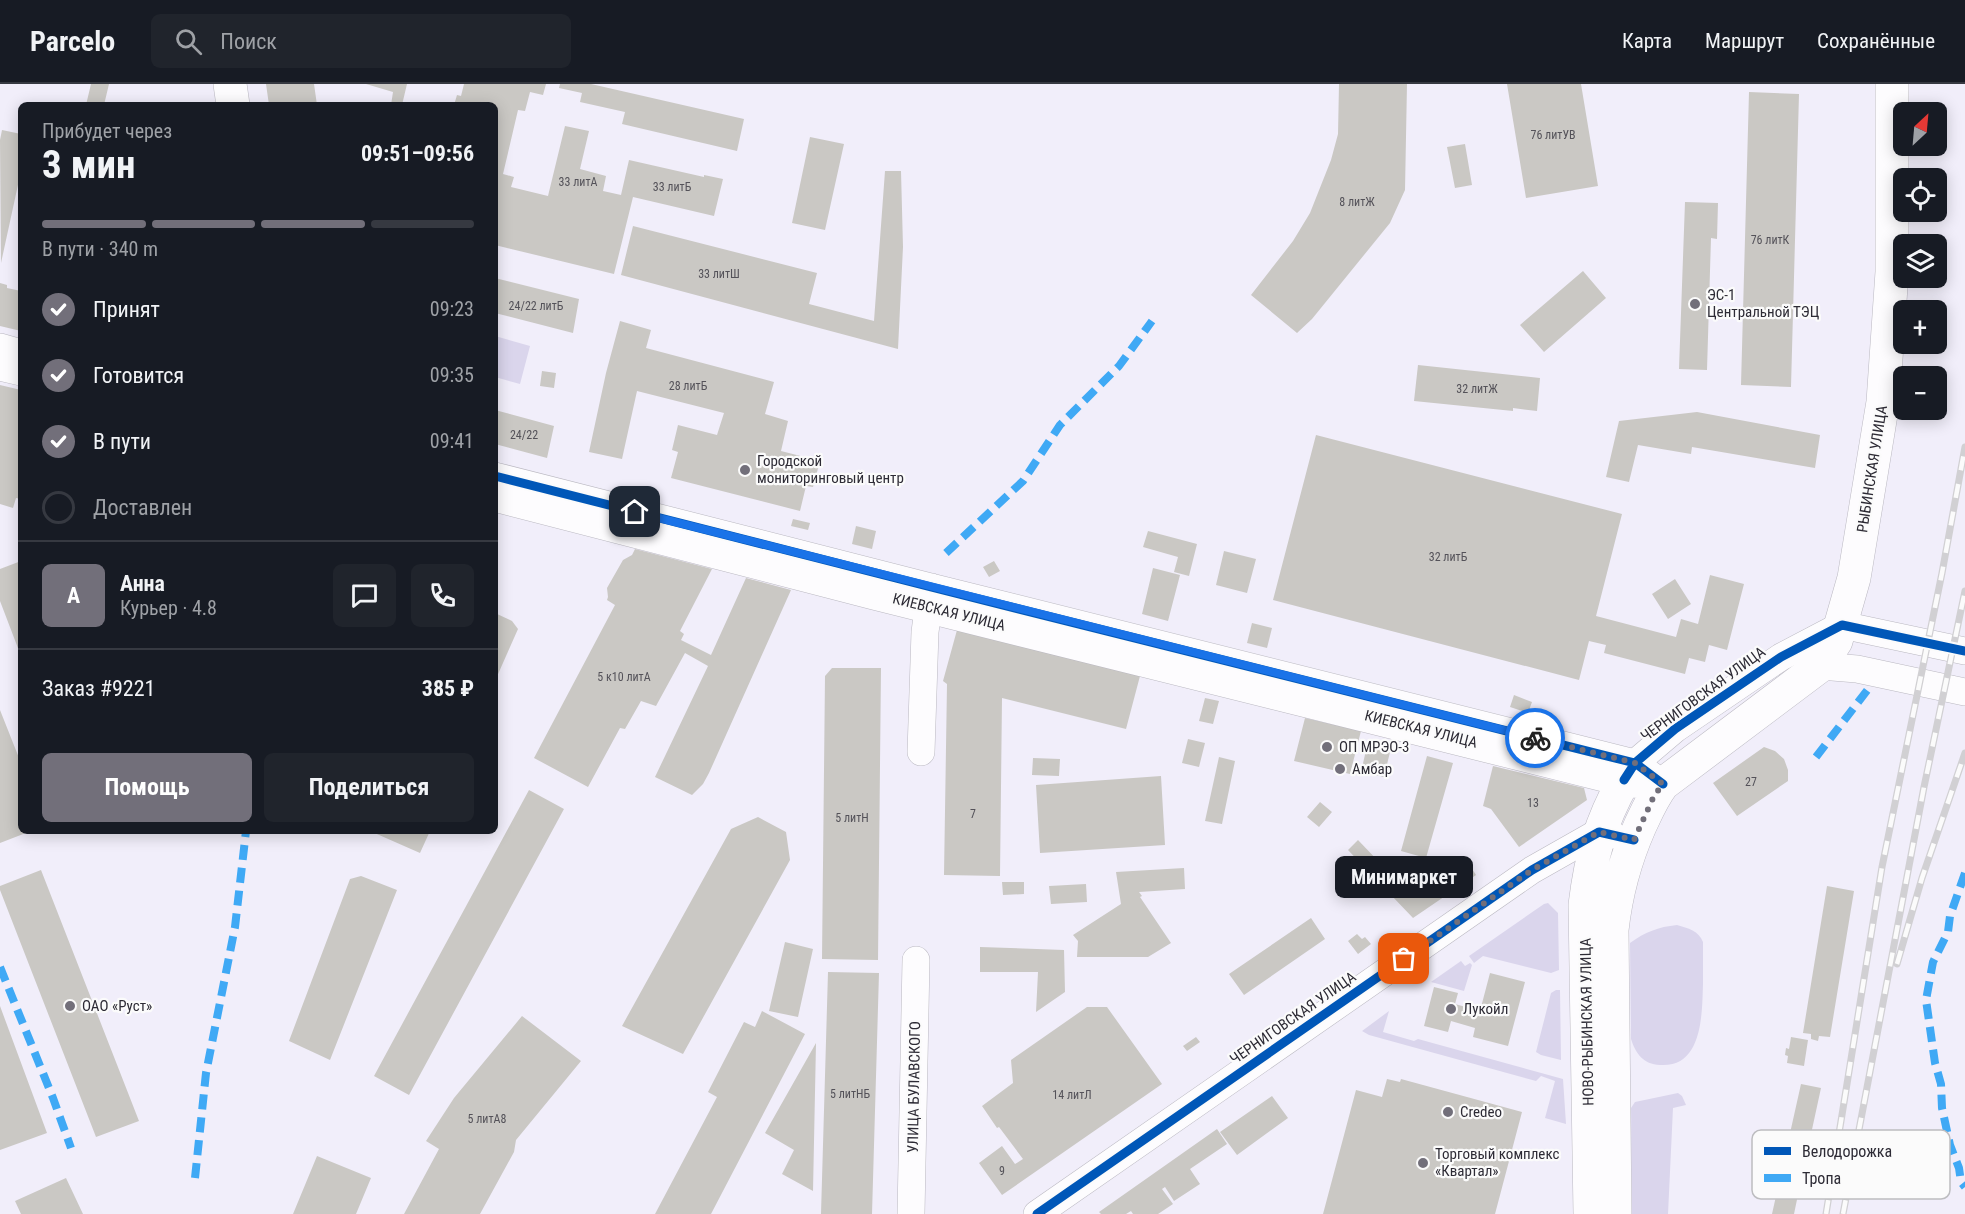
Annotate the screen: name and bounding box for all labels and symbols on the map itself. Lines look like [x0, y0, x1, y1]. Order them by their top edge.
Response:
north arrow [1893, 102, 1947, 156]
house number: 76 литУВ [1530, 128, 1576, 142]
house number: 33 литА [559, 175, 598, 189]
house number: 33 литБ [653, 180, 692, 194]
house number: 8 литЖ [1339, 195, 1375, 209]
house number: 76 литК [1751, 233, 1790, 247]
house number: 33 литШ [698, 267, 740, 281]
place label: ЭС-1 Центральной ТЭЦ [1707, 286, 1820, 321]
marker: ЭС-1 Центральной ТЭЦ [1688, 297, 1702, 311]
house number: 24/22 литБ [509, 299, 564, 313]
house number: 28 литБ [669, 379, 708, 393]
house number: 32 литЖ [1456, 382, 1498, 396]
street label: РЫБИНСКАЯ УЛИЦА [1853, 404, 1891, 534]
house number: 24/22 [510, 428, 538, 442]
place label: Городской мониторинговый центр [757, 452, 904, 487]
marker: Городской мониторинговый центр [738, 463, 752, 477]
pin [609, 486, 660, 537]
house number: 32 литБ [1429, 550, 1468, 564]
street label: КИЕВСКАЯ УЛИЦА [891, 589, 1008, 635]
street label: ЧЕРНИГОВСКАЯ УЛИЦА [1637, 643, 1769, 745]
house number: 5 к10 литА [597, 670, 651, 684]
street label: КИЕВСКАЯ УЛИЦА [1363, 706, 1480, 752]
courier [1505, 708, 1565, 768]
place label: ОП МРЭО-3 [1339, 738, 1409, 756]
marker: ОП МРЭО-3 [1320, 740, 1334, 754]
place label: Амбар [1352, 760, 1392, 778]
marker: Амбар [1333, 762, 1347, 776]
house number: 27 [1745, 775, 1757, 789]
house number: 13 [1527, 796, 1539, 810]
house number: 7 [970, 807, 976, 821]
house number: 5 литН [835, 811, 869, 825]
callout: Минимаркет [1335, 857, 1473, 899]
pin [1378, 933, 1429, 984]
street label: НОВО-РЫБИНСКАЯ УЛИЦА [1577, 938, 1597, 1106]
street label: ЧЕРНИГОВСКАЯ УЛИЦА [1227, 968, 1360, 1068]
place label: ОАО «Руст» [82, 997, 152, 1015]
marker: ОАО «Руст» [63, 999, 77, 1013]
place label: Лукойл [1463, 1000, 1508, 1018]
marker: Лукойл [1444, 1002, 1458, 1016]
street label: УЛИЦА БУЛАВСКОГО [904, 1021, 924, 1153]
house number: 5 литНБ [830, 1087, 870, 1101]
house number: 14 литЛ [1052, 1088, 1092, 1102]
place label: Credeo [1460, 1103, 1502, 1121]
marker: Credeo [1441, 1105, 1455, 1119]
house number: 5 литА8 [468, 1112, 507, 1126]
legend [1752, 1130, 1950, 1199]
text: Велодорожка [1802, 1142, 1892, 1161]
place label: Торговый комплекс «Квартал» [1435, 1145, 1559, 1180]
marker: Торговый комплекс «Квартал» [1416, 1156, 1430, 1170]
house number: 9 [999, 1164, 1005, 1178]
text: Тропа [1802, 1169, 1841, 1188]

